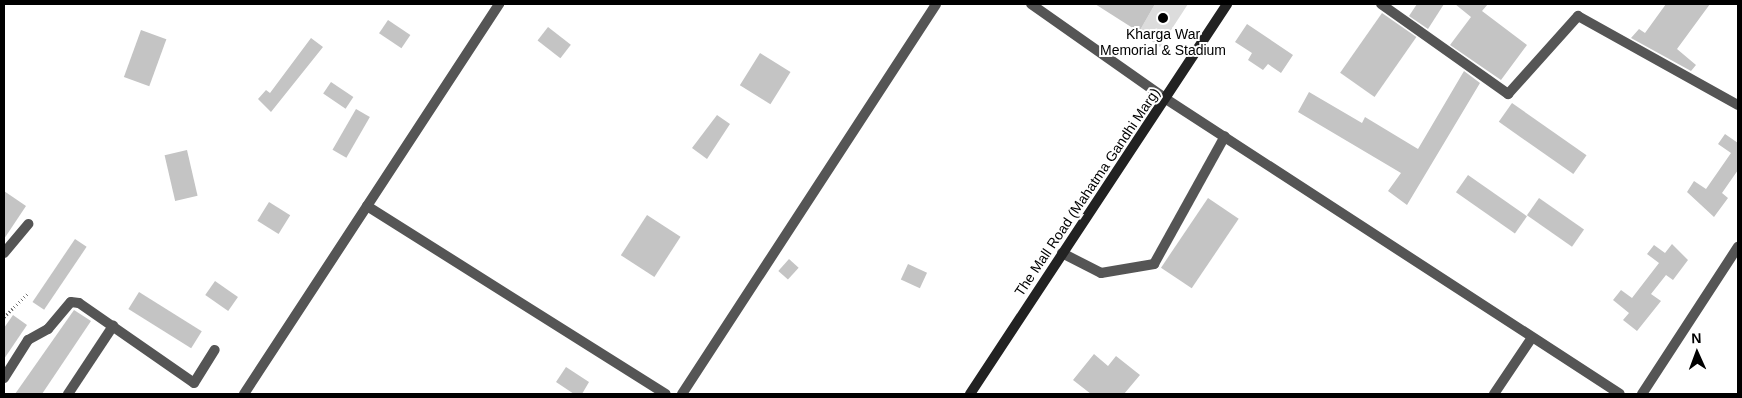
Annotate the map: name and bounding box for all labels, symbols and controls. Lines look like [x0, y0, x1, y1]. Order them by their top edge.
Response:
marker: Kharga War Memorial & Stadium [1157, 12, 1169, 24]
place label: Kharga War Memorial & Stadium [1100, 26, 1226, 58]
street label: The Mall Road (Mahatma Gandhi Marg) [1011, 85, 1163, 299]
north arrow [1672, 328, 1722, 378]
text: N [1691, 330, 1702, 346]

